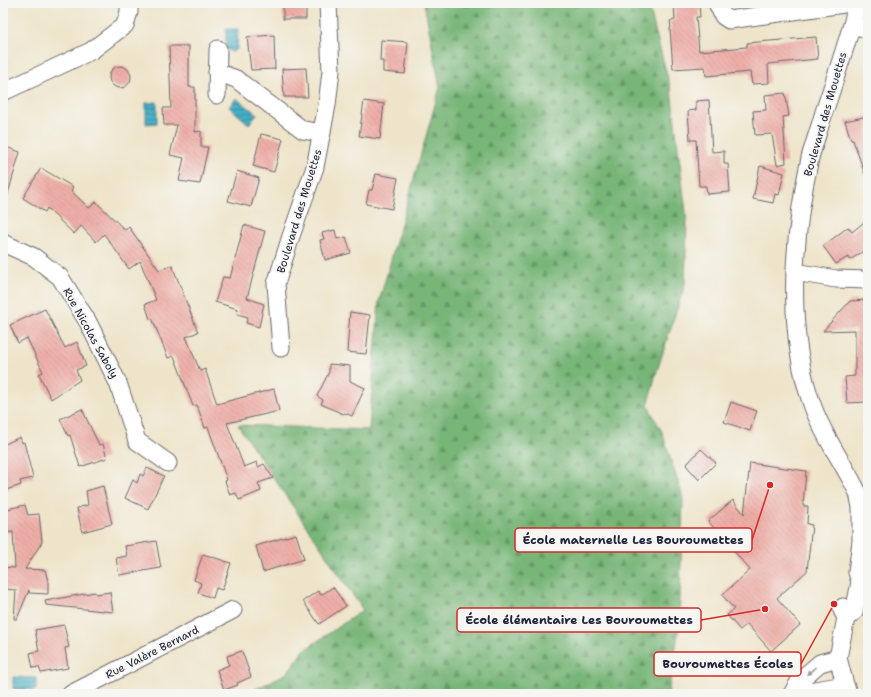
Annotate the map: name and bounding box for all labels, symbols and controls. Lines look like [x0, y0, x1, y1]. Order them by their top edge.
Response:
street label: Boulevard des Mouettes [801, 50, 850, 178]
street label: Boulevard des Mouettes [273, 147, 325, 275]
street label: Rue Nicolas Saboly [59, 285, 122, 381]
callout: École maternelle Les Bouroumettes [515, 528, 752, 552]
text: École maternelle Les Bouroumettes [523, 532, 743, 548]
callout: École élémentaire Les Bouroumettes [457, 608, 701, 632]
text: École élémentaire Les Bouroumettes [465, 612, 693, 628]
street label: Rue Valère Bernard [103, 622, 202, 683]
callout: Bouroumettes Écoles [654, 652, 801, 676]
text: Bouroumettes Écoles [663, 656, 793, 672]
one-way arrow [806, 666, 816, 675]

